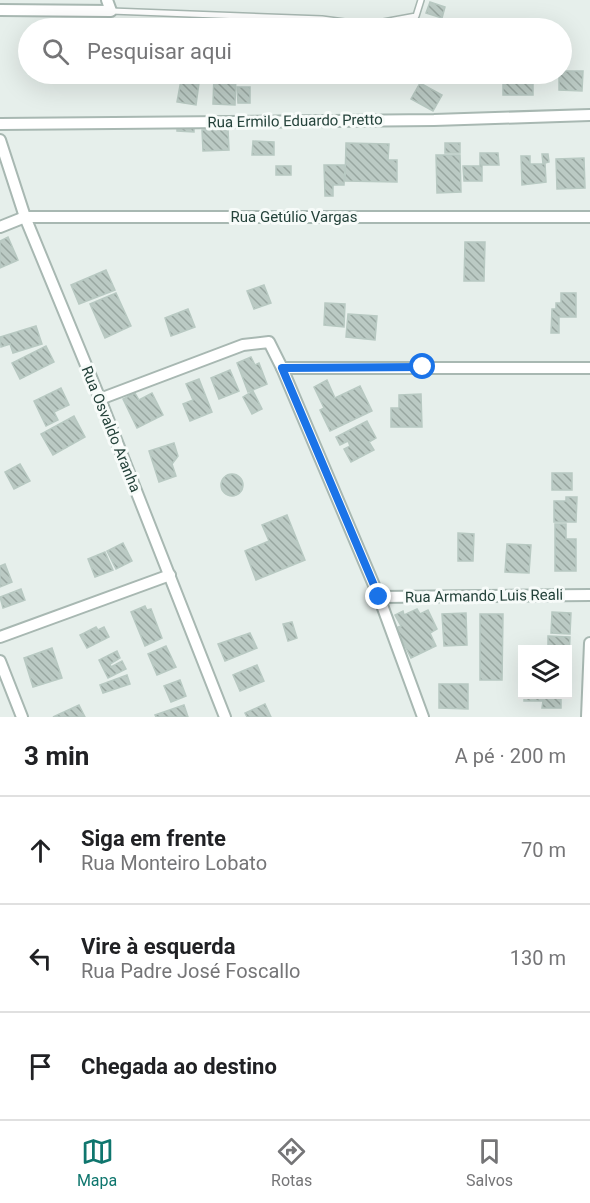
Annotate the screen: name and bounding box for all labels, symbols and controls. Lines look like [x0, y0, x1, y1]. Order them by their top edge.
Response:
search box [18, 18, 572, 84]
icon: search [39, 35, 72, 68]
text: Pesquisar aqui [87, 39, 232, 64]
street label: Rua Ermilo Eduardo Pretto [207, 110, 383, 132]
street label: Rua Getúlio Vargas [231, 208, 357, 226]
route start [409, 353, 435, 379]
street label: Rua Osvaldo Aranha [77, 363, 145, 495]
route end [365, 583, 391, 609]
street label: Rua Armando Luis Reali [405, 586, 563, 606]
map controls [518, 645, 572, 699]
button: layers [518, 645, 572, 699]
text: 3 min [24, 741, 89, 771]
text: A pé · 200 m [455, 744, 566, 768]
text: Siga em frente [81, 826, 226, 851]
icon: ahead [24, 834, 57, 867]
text: 70 m [521, 838, 566, 862]
text: Rua Monteiro Lobato [81, 851, 267, 875]
text: Vire à esquerda [81, 934, 235, 959]
icon: left [24, 942, 57, 975]
text: 130 m [510, 946, 566, 970]
text: Rua Padre José Foscallo [81, 959, 300, 983]
icon: arrive [24, 1050, 57, 1083]
text: Chegada ao destino [81, 1054, 277, 1079]
tab: Mapa [77, 1135, 117, 1190]
tab: Rotas [271, 1135, 312, 1190]
tab: Salvos [466, 1135, 513, 1190]

